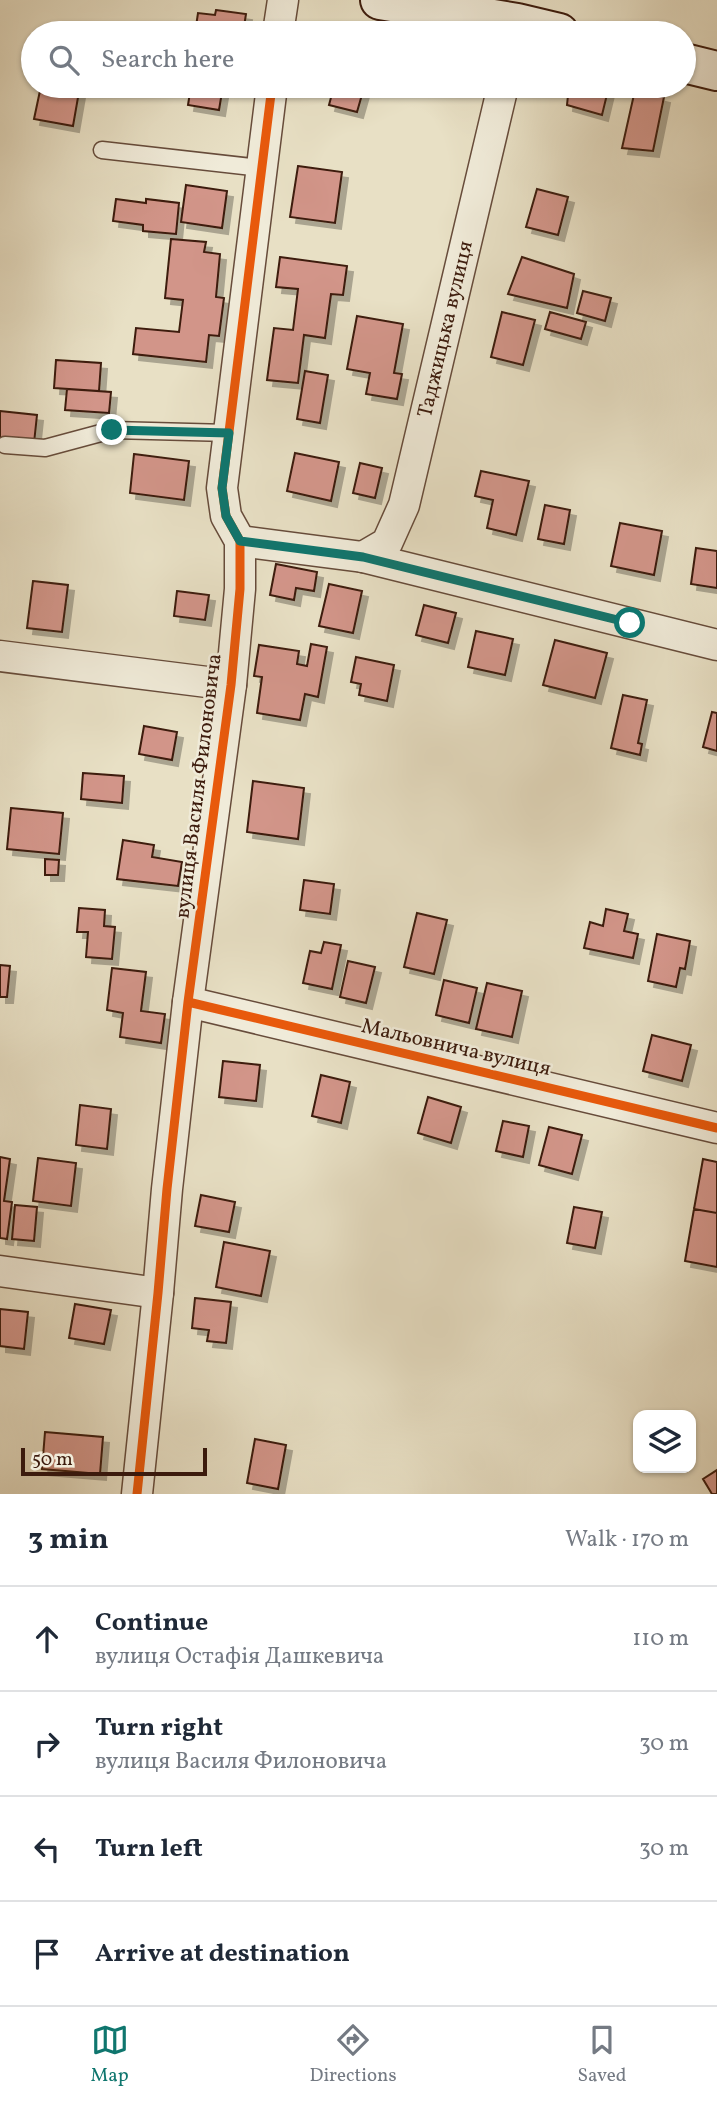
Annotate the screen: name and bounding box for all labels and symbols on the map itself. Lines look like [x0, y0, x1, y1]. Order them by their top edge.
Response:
street label: Таджицька вулиця [411, 238, 480, 421]
route end [96, 414, 127, 445]
route start [614, 607, 645, 638]
street label: вулиця Василя Филоновича [168, 652, 230, 920]
street label: Мальовнича вулиця [358, 1012, 554, 1084]
scale bar [21, 1445, 206, 1477]

